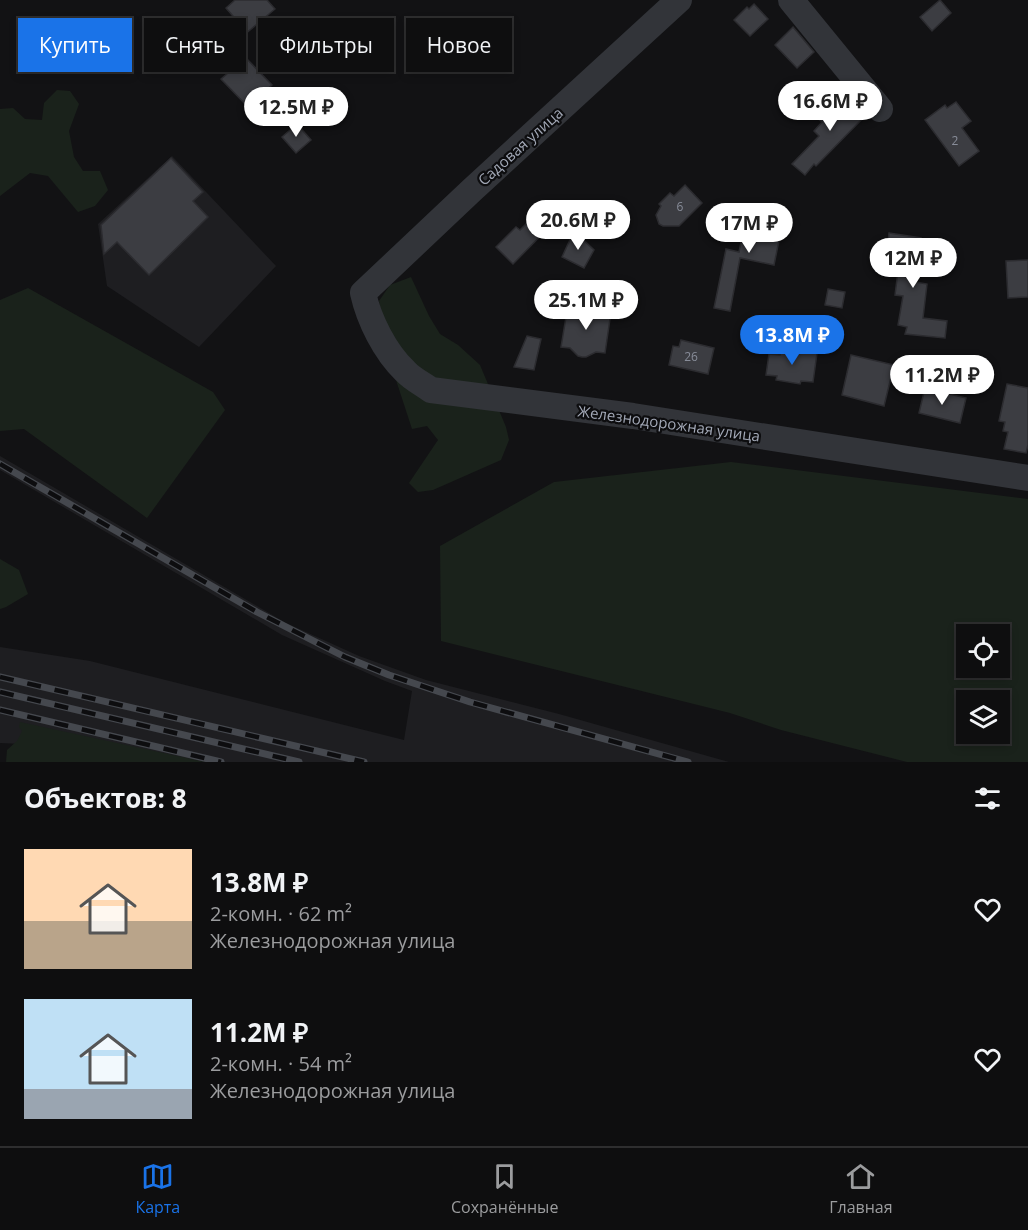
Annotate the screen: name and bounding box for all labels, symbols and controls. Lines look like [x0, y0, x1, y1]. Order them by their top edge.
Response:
chip: Купить [18, 18, 132, 72]
chip: Снять [144, 18, 246, 72]
chip: Фильтры [258, 18, 394, 72]
chip: Новое [406, 18, 512, 72]
pin: 16.6M ₽ [775, 81, 885, 132]
pin: 12.5M ₽ [241, 87, 351, 138]
text: 16.6M ₽ [792, 87, 868, 114]
text: 12.5M ₽ [258, 93, 334, 120]
street label: Садовая улица [473, 102, 567, 190]
house number: 2 [952, 132, 959, 149]
house number: 6 [677, 198, 684, 215]
pin: 20.6M ₽ [523, 200, 633, 251]
pin: 17M ₽ [707, 203, 791, 254]
text: 20.6M ₽ [540, 206, 616, 233]
text: 17M ₽ [720, 209, 778, 236]
pin: 12M ₽ [871, 238, 955, 289]
text: 12M ₽ [884, 244, 942, 271]
pin: 25.1M ₽ [531, 280, 641, 331]
text: 25.1M ₽ [548, 286, 624, 313]
pin: 13.8M ₽ [737, 315, 847, 366]
text: 13.8M ₽ [754, 321, 830, 348]
house number: 26 [684, 348, 698, 365]
pin: 11.2M ₽ [887, 355, 997, 406]
text: 11.2M ₽ [904, 361, 980, 388]
street label: Железнодорожная улица [576, 400, 762, 446]
map controls [956, 624, 1010, 744]
button: locate [956, 624, 1010, 678]
button: layers [956, 690, 1010, 744]
text: Объектов: 8 [24, 780, 187, 816]
icon: filters [971, 782, 1004, 815]
text: 13.8M ₽ [210, 864, 308, 900]
icon: home [72, 873, 144, 945]
icon: heart [971, 893, 1004, 926]
text: 2-комн. · 62 m² [210, 900, 352, 927]
text: Железнодорожная улица [210, 927, 455, 954]
text: 11.2M ₽ [210, 1014, 308, 1050]
icon: home [72, 1023, 144, 1095]
icon: heart [971, 1043, 1004, 1076]
text: 2-комн. · 54 m² [210, 1050, 352, 1077]
text: Железнодорожная улица [210, 1077, 455, 1104]
tab: Карта [135, 1160, 180, 1218]
tab: Сохранённые [451, 1160, 558, 1218]
tab: Главная [829, 1160, 893, 1218]

